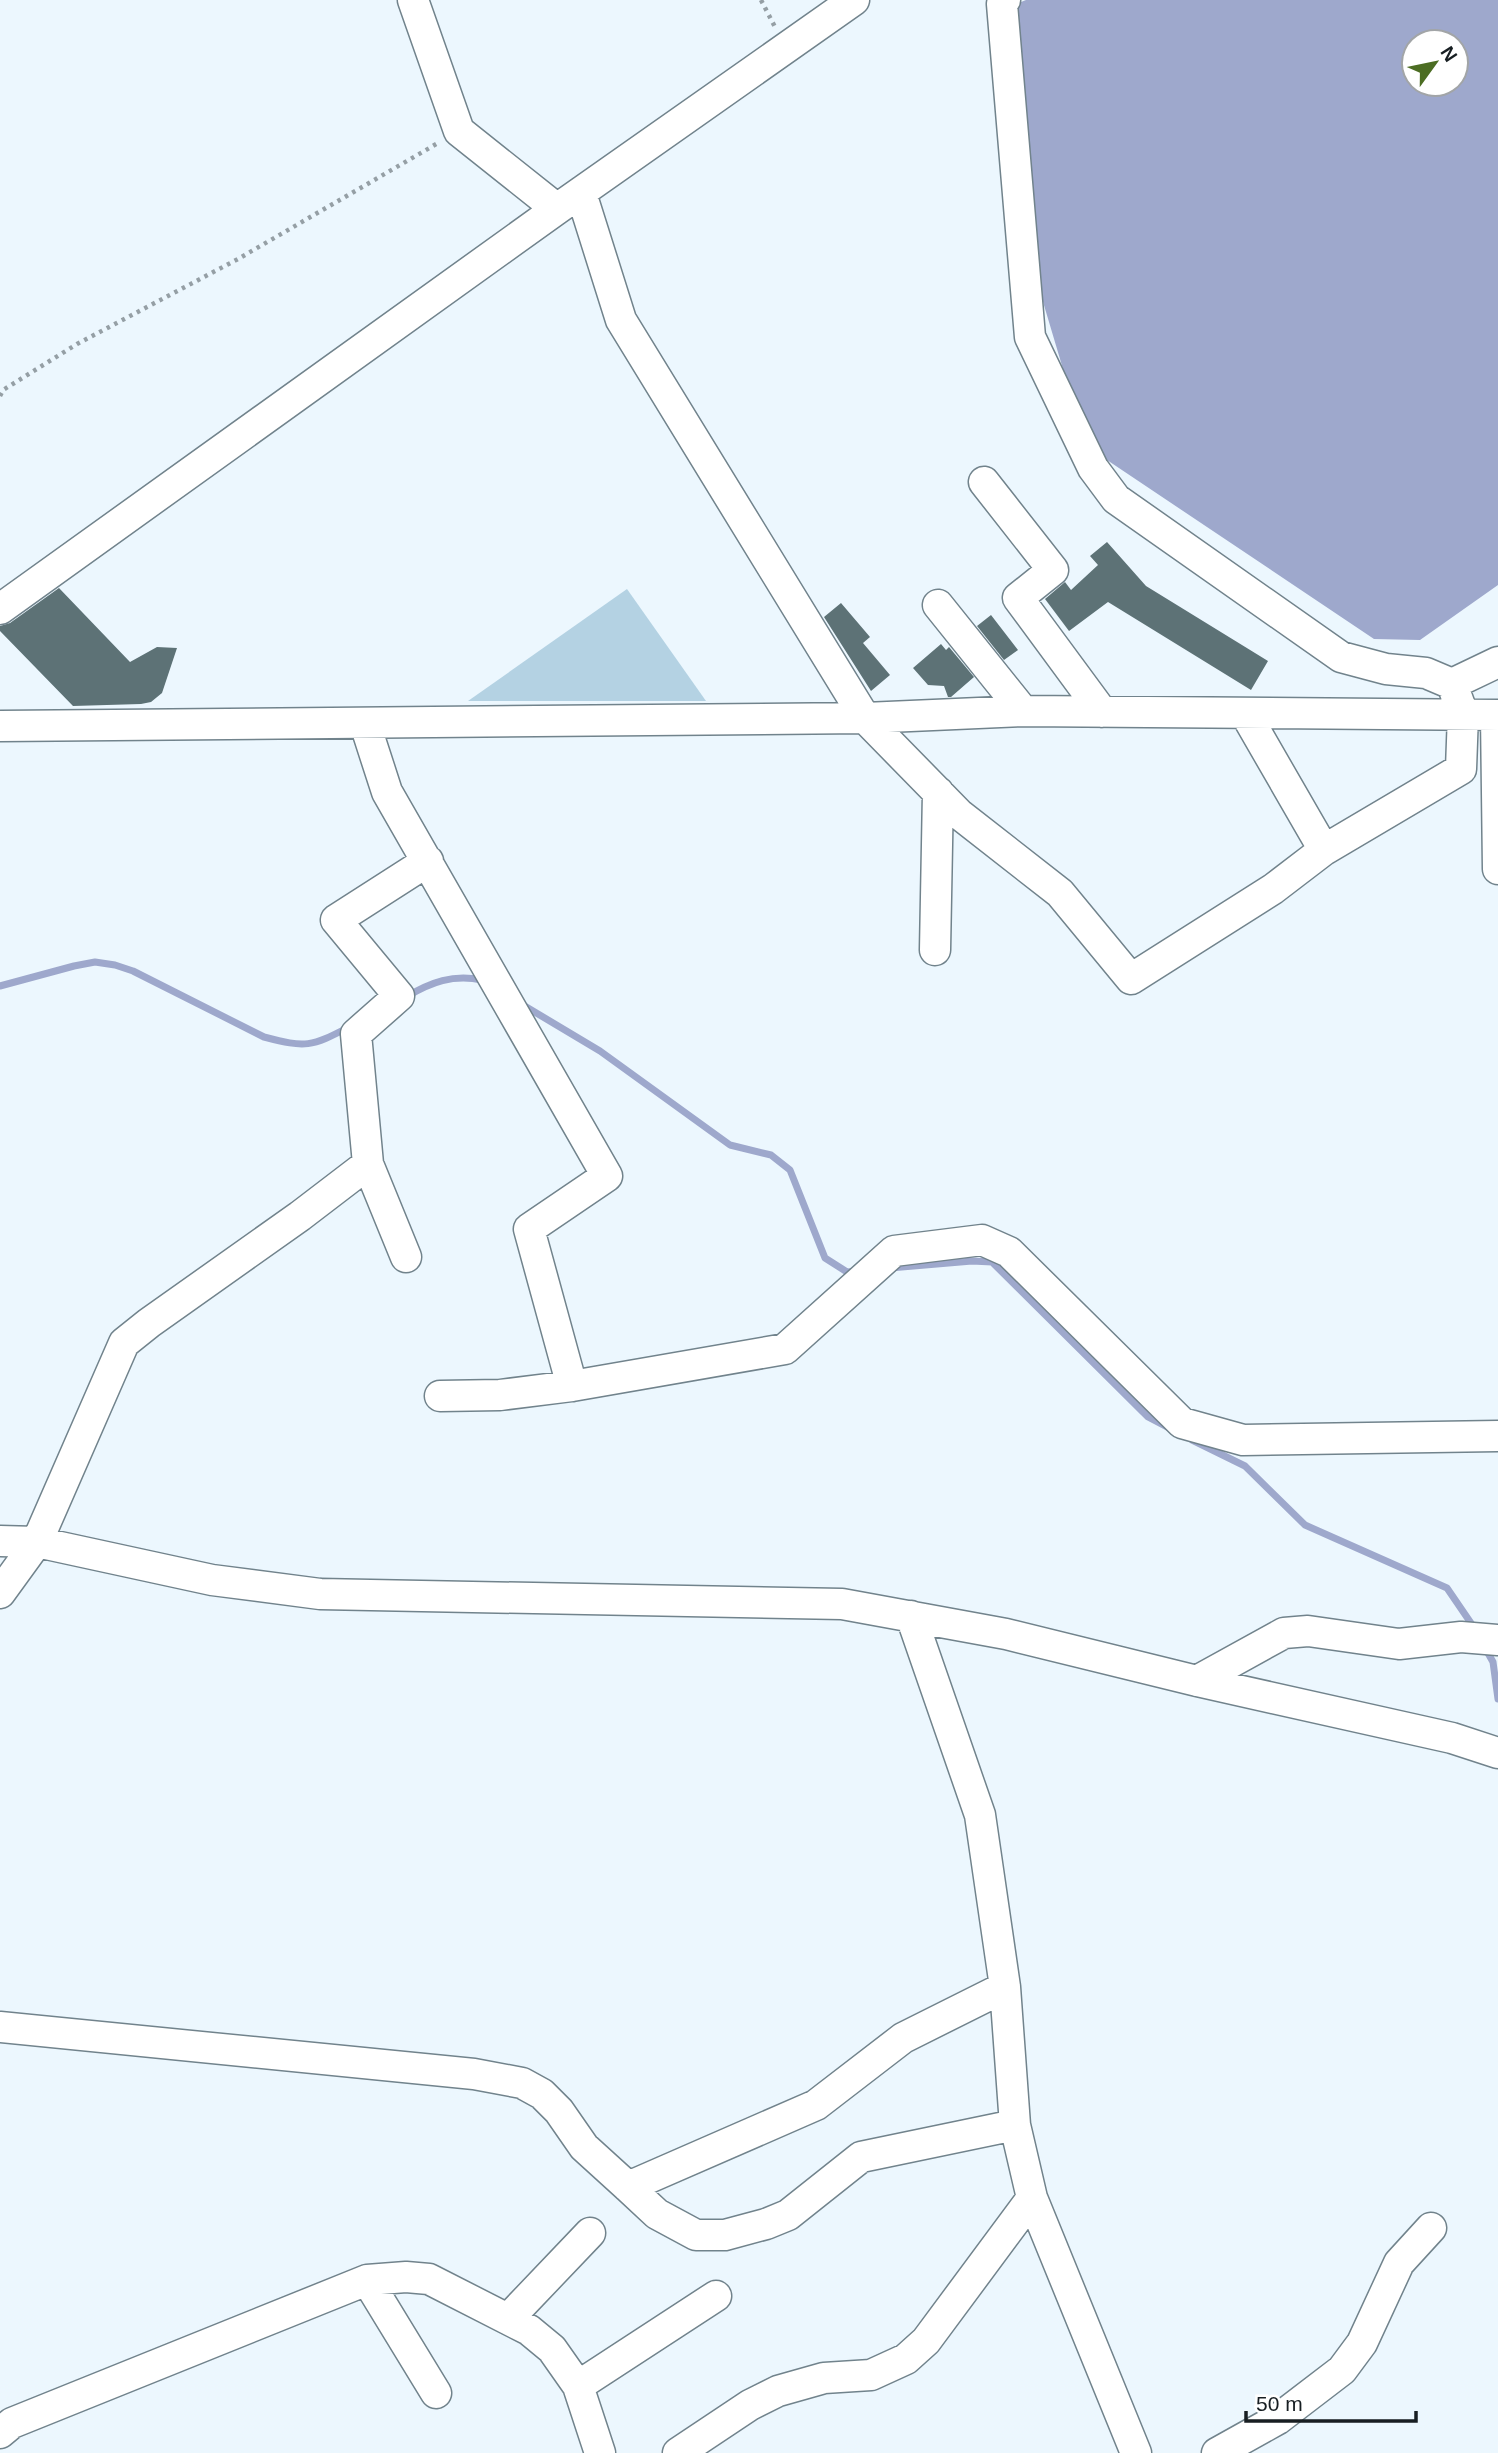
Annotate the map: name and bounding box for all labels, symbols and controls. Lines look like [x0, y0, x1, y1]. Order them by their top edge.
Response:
north arrow [1400, 28, 1470, 98]
text: N [1436, 43, 1461, 65]
scale bar [1246, 2380, 1416, 2424]
text: 50 m [1256, 2392, 1303, 2415]

